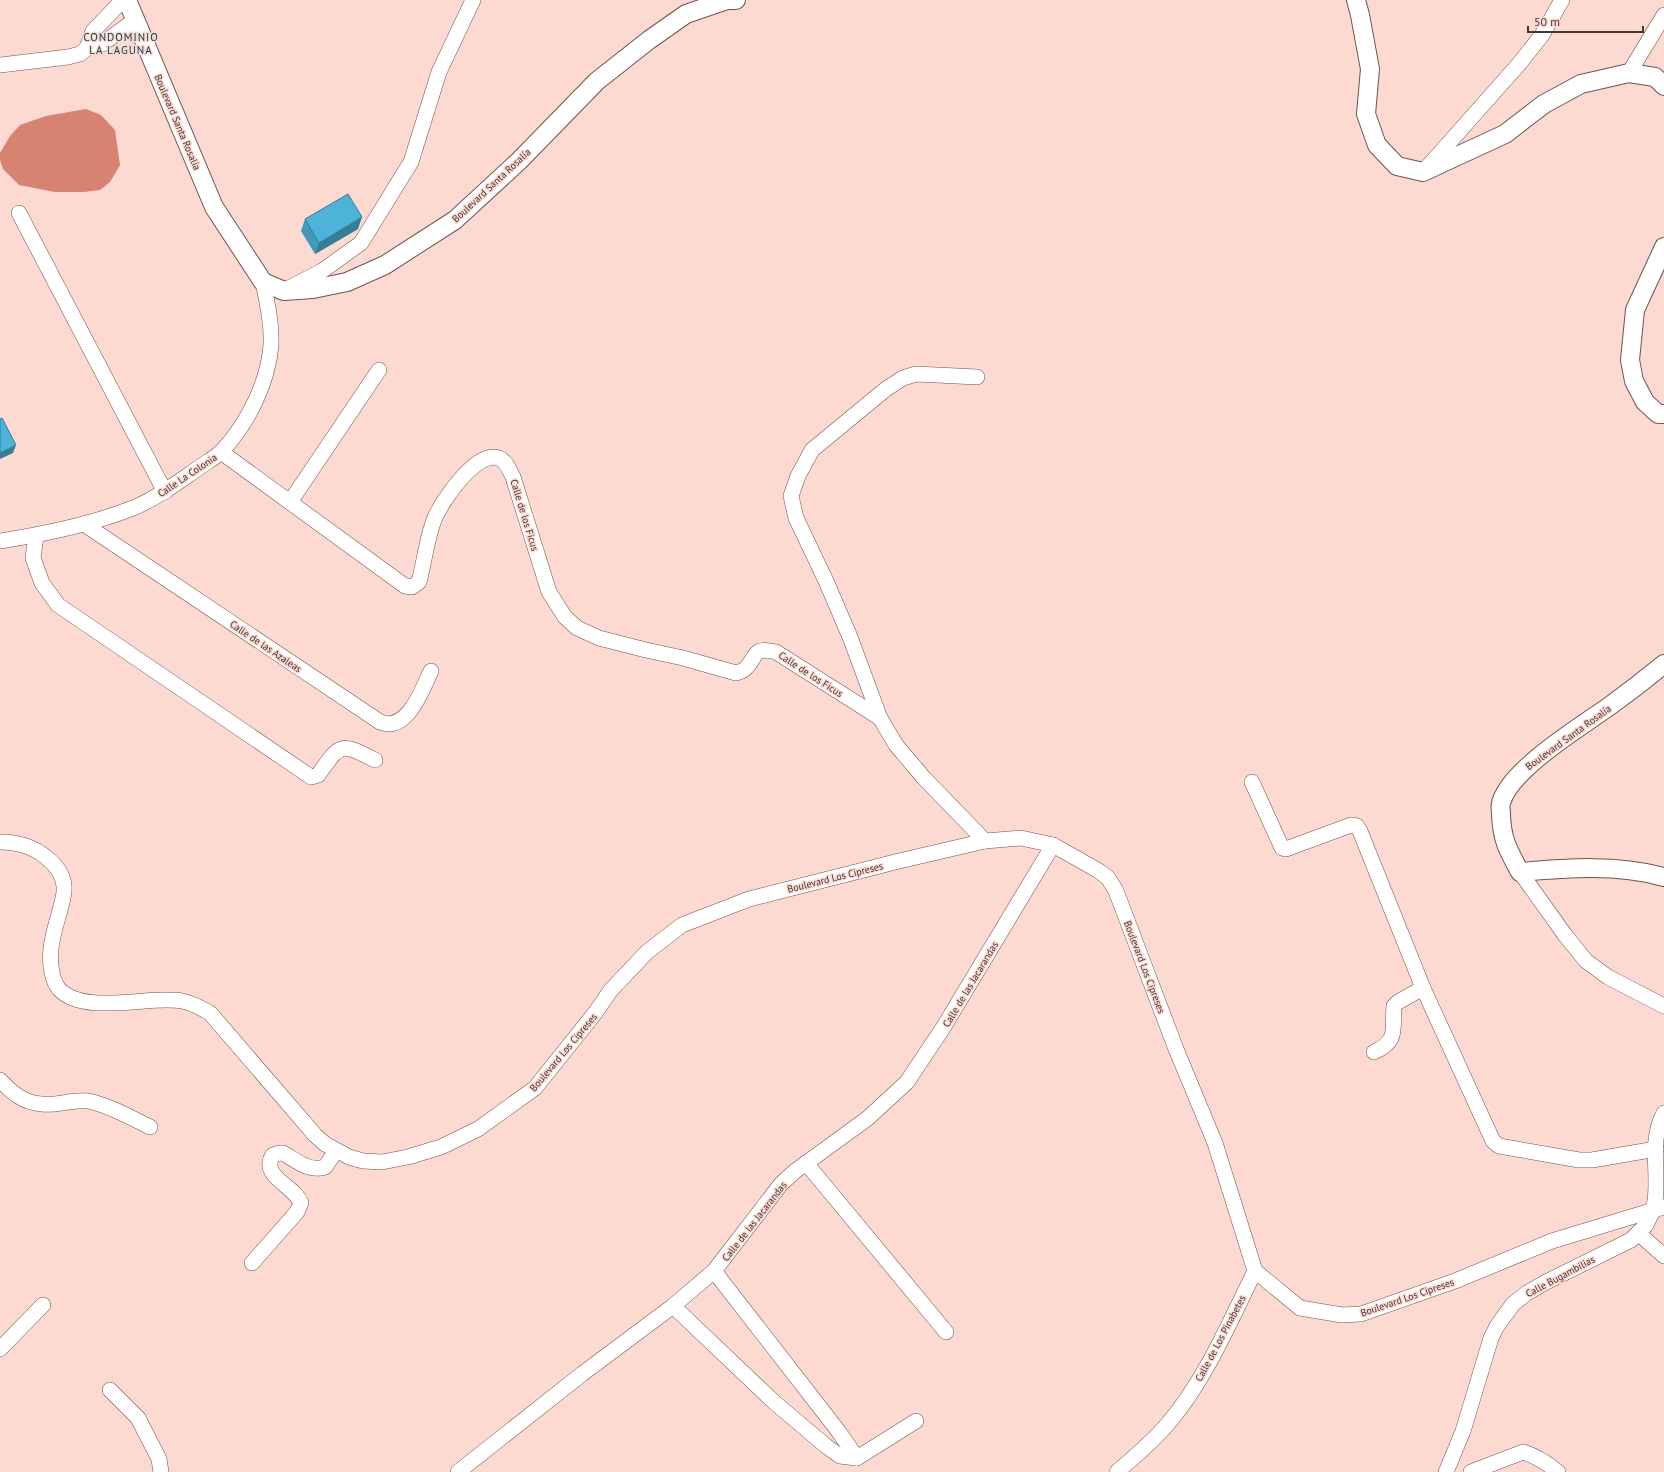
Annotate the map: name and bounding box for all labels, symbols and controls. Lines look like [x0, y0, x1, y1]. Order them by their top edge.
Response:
scale bar [1528, 8, 1643, 34]
text: 50 m [1534, 14, 1560, 29]
district label: CONDOMINIO LA LAGUNA [83, 30, 159, 57]
street label: Boulevard Santa Rosalía [151, 72, 204, 172]
street label: Boulevard Santa Rosalía [449, 145, 533, 225]
street label: Calle La Colonia [155, 451, 219, 500]
street label: Calle de los Ficus [507, 478, 542, 553]
street label: Calle de las Azaleas [227, 618, 304, 675]
street label: Calle de los Ficus [776, 649, 845, 700]
street label: Boulevard Santa Rosalía [1523, 702, 1614, 773]
street label: Boulevard Los Cipreses [786, 859, 884, 896]
street label: Boulevard Los Cipreses [1121, 919, 1168, 1015]
street label: Calle de las Jacarandas [940, 939, 1001, 1029]
street label: Boulevard Los Cipreses [527, 1011, 600, 1094]
street label: Calle de las Jacarandas [719, 1179, 790, 1264]
street label: Calle Bugambilias [1523, 1253, 1597, 1300]
street label: Boulevard Los Cipreses [1359, 1275, 1456, 1320]
street label: Calle de Los Pinabetes [1192, 1293, 1249, 1384]

